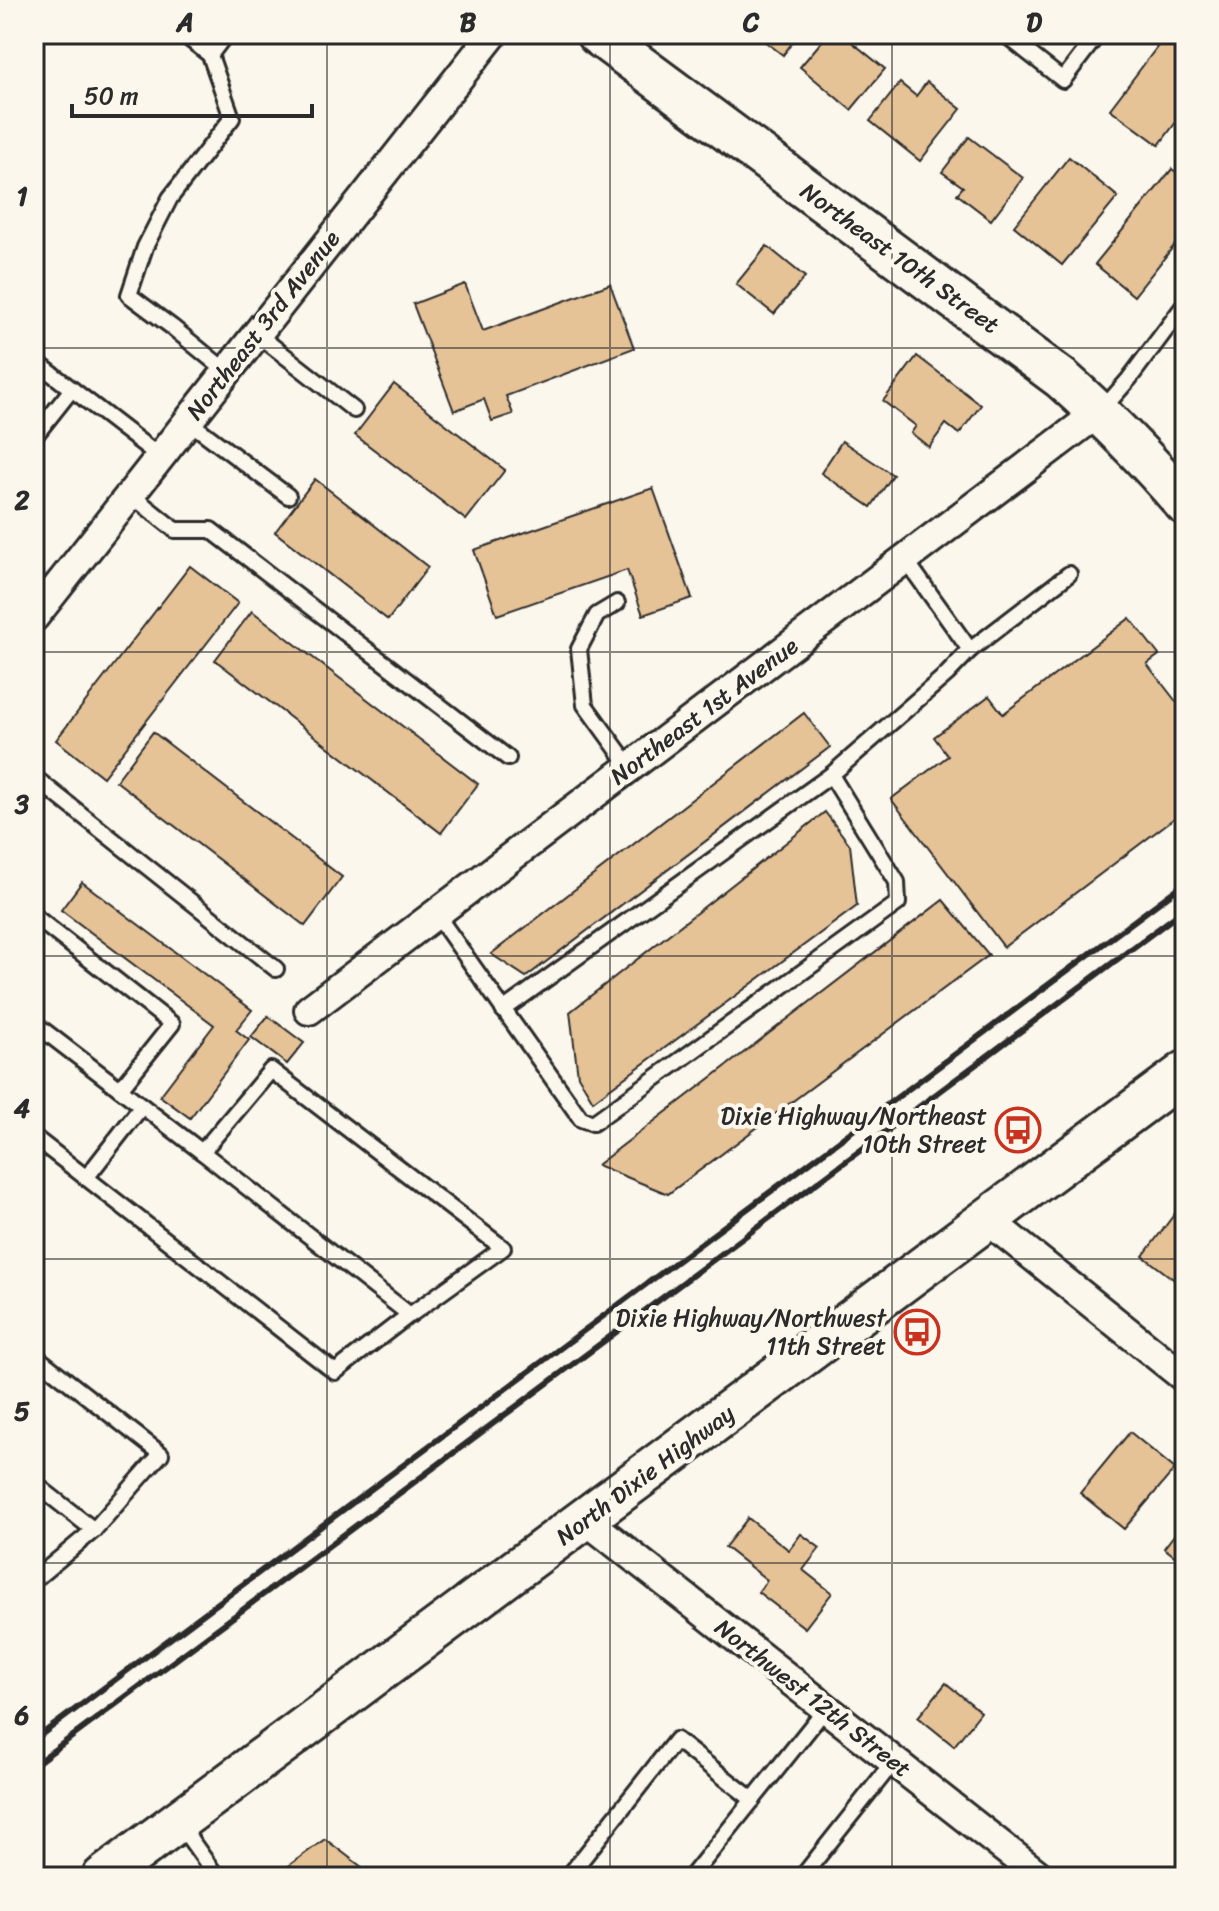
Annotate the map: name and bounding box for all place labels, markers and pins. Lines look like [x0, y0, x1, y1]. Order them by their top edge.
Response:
place label: Dixie Highway/Northeast 10th Street [720, 1095, 987, 1165]
bus stop icon: Dixie Highway/Northeast 10th Street [994, 1106, 1042, 1154]
place label: Dixie Highway/Northwest 11th Street [616, 1297, 887, 1367]
bus stop icon: Dixie Highway/Northwest 11th Street [893, 1308, 941, 1356]

